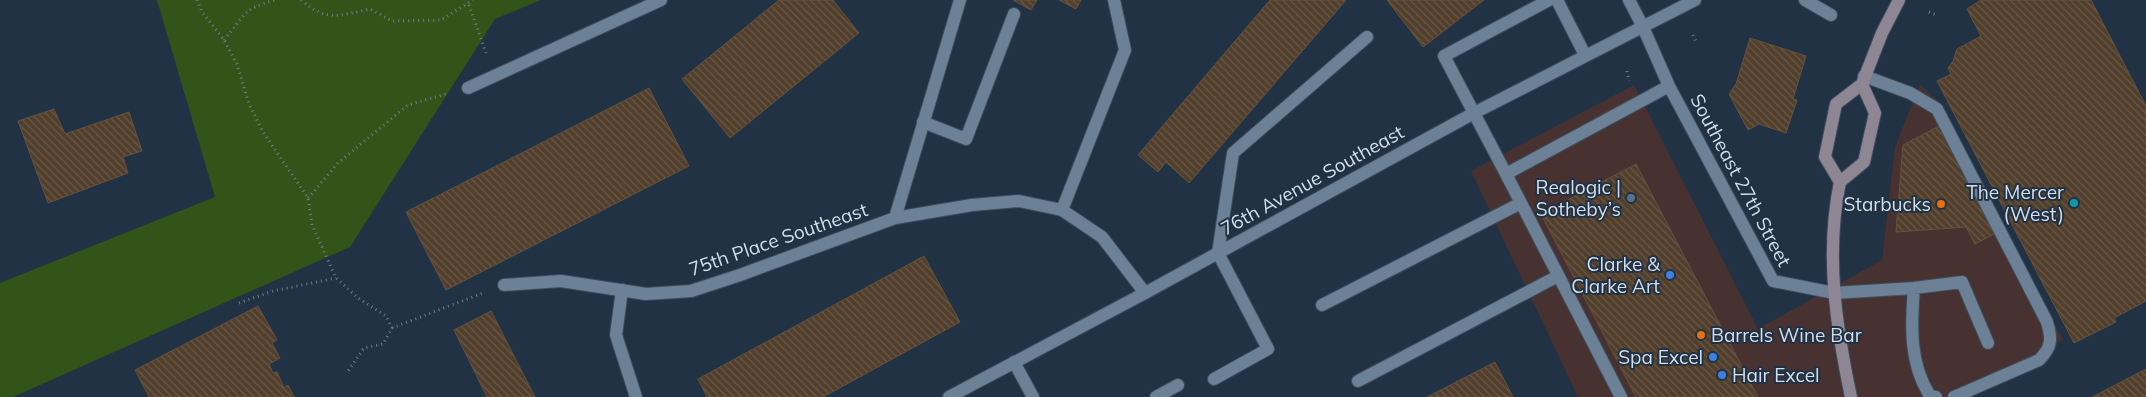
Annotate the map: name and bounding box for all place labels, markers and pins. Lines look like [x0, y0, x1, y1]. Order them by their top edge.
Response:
place label: Realogic | Sotheby’s [1536, 175, 1621, 221]
place label: The Mercer (West) [1966, 180, 2064, 226]
marker: Realogic | Sotheby’s [1625, 192, 1637, 204]
place label: Starbucks [1843, 192, 1931, 216]
marker: The Mercer (West) [2068, 197, 2080, 209]
marker: Starbucks [1935, 198, 1947, 210]
place label: Clarke & Clarke Art [1571, 252, 1661, 298]
marker: Clarke & Clarke Art [1664, 269, 1676, 281]
place label: Barrels Wine Bar [1711, 323, 1862, 347]
marker: Barrels Wine Bar [1695, 329, 1707, 341]
place label: Spa Excel [1618, 345, 1703, 369]
marker: Spa Excel [1707, 351, 1719, 363]
place label: Hair Excel [1732, 363, 1820, 387]
marker: Hair Excel [1716, 369, 1728, 381]

